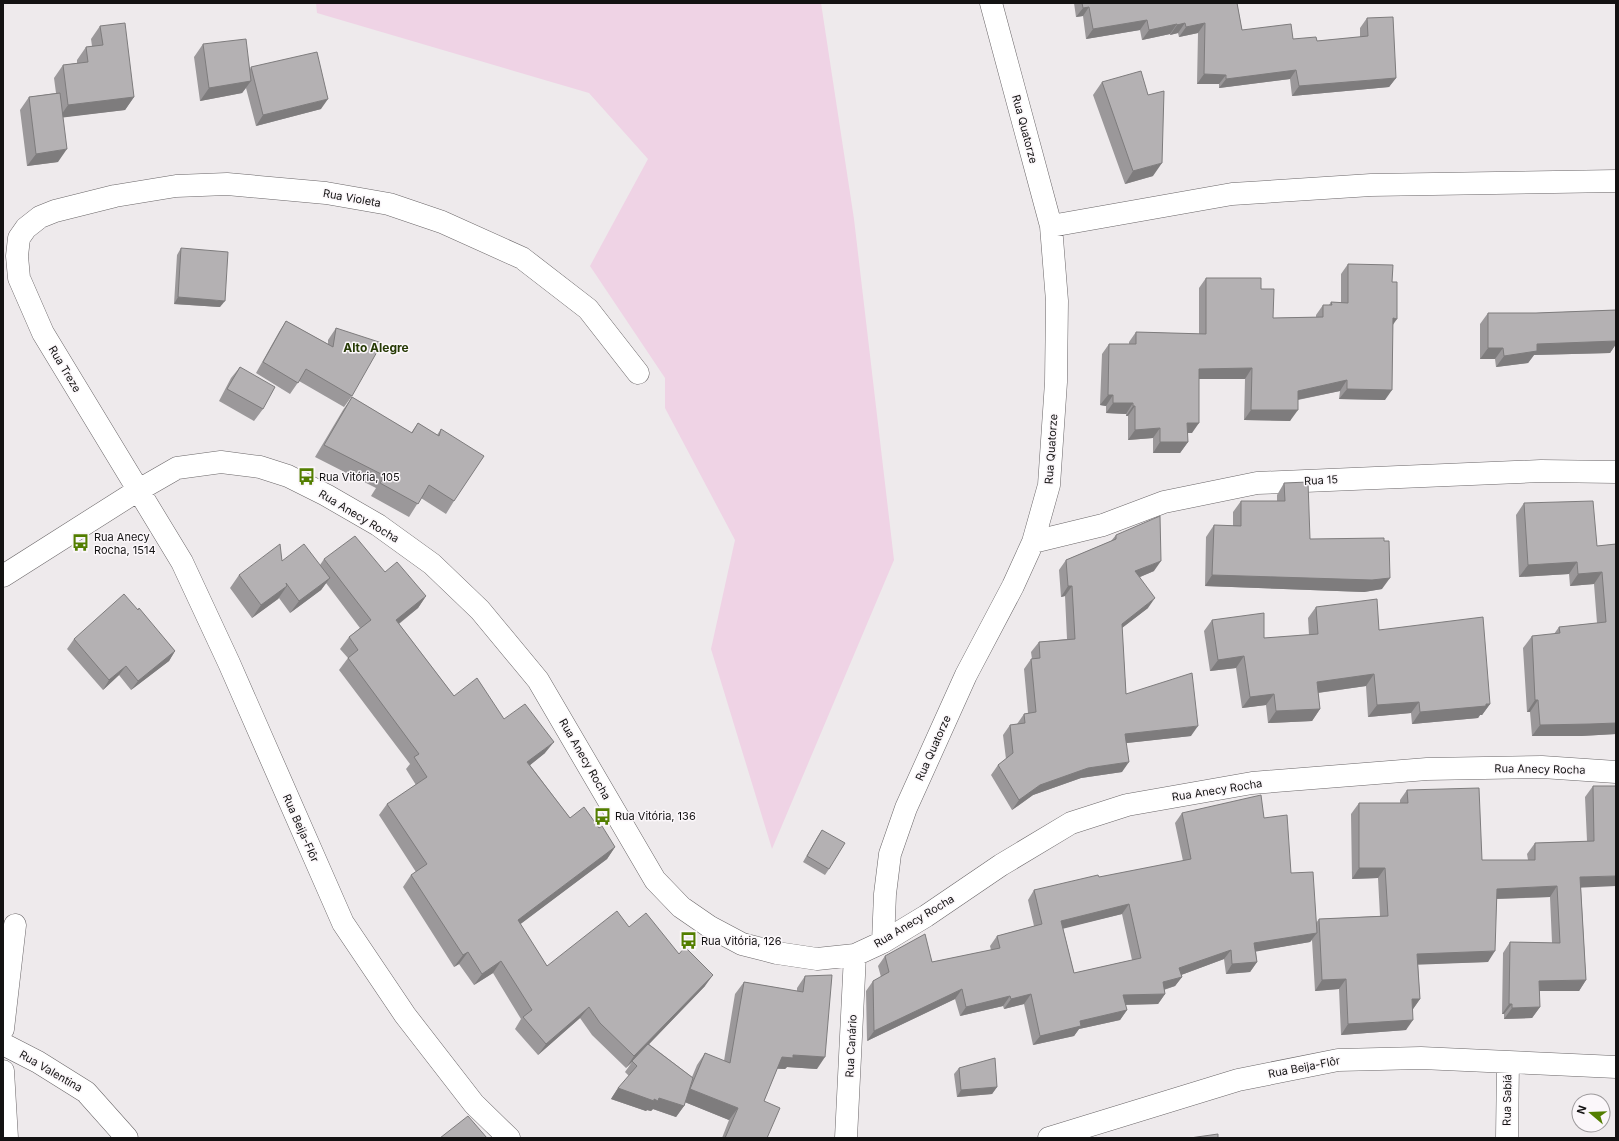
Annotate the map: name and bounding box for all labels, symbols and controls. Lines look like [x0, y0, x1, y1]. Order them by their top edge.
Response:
street label: Rua Quatorze [1009, 93, 1041, 165]
street label: Rua Violeta [322, 186, 382, 210]
district label: Alto Alegre [343, 340, 409, 355]
street label: Rua Treze [46, 343, 84, 395]
street label: Rua Quatorze [1042, 413, 1060, 485]
bus stop icon: Rua Vitória, 105 [296, 467, 316, 487]
place label: Rua Vitória, 105 [319, 470, 400, 484]
street label: Rua 15 [1304, 472, 1339, 488]
street label: Rua Anecy Rocha [316, 487, 402, 545]
place label: Rua Anecy Rocha, 1514 [94, 530, 155, 557]
bus stop icon: Rua Anecy Rocha, 1514 [71, 533, 91, 553]
street label: Rua Quatorze [912, 713, 954, 783]
street label: Rua Anecy Rocha [556, 716, 614, 802]
street label: Rua Anecy Rocha [1494, 761, 1586, 777]
street label: Rua Anecy Rocha [1171, 776, 1263, 804]
street label: Rua Beija-Flôr [280, 792, 322, 864]
bus stop icon: Rua Vitória, 136 [592, 806, 612, 826]
place label: Rua Vitória, 136 [615, 809, 696, 823]
street label: Rua Anecy Rocha [871, 892, 957, 950]
bus stop icon: Rua Vitória, 126 [678, 931, 698, 951]
place label: Rua Vitória, 126 [701, 934, 782, 948]
street label: Rua Canário [842, 1014, 860, 1078]
street label: Rua Valentina [17, 1047, 85, 1095]
street label: Rua Beija-Flôr [1267, 1053, 1341, 1081]
street label: Rua Sabiá [1500, 1074, 1514, 1126]
north arrow [1571, 1093, 1611, 1133]
text: N [1574, 1103, 1590, 1116]

